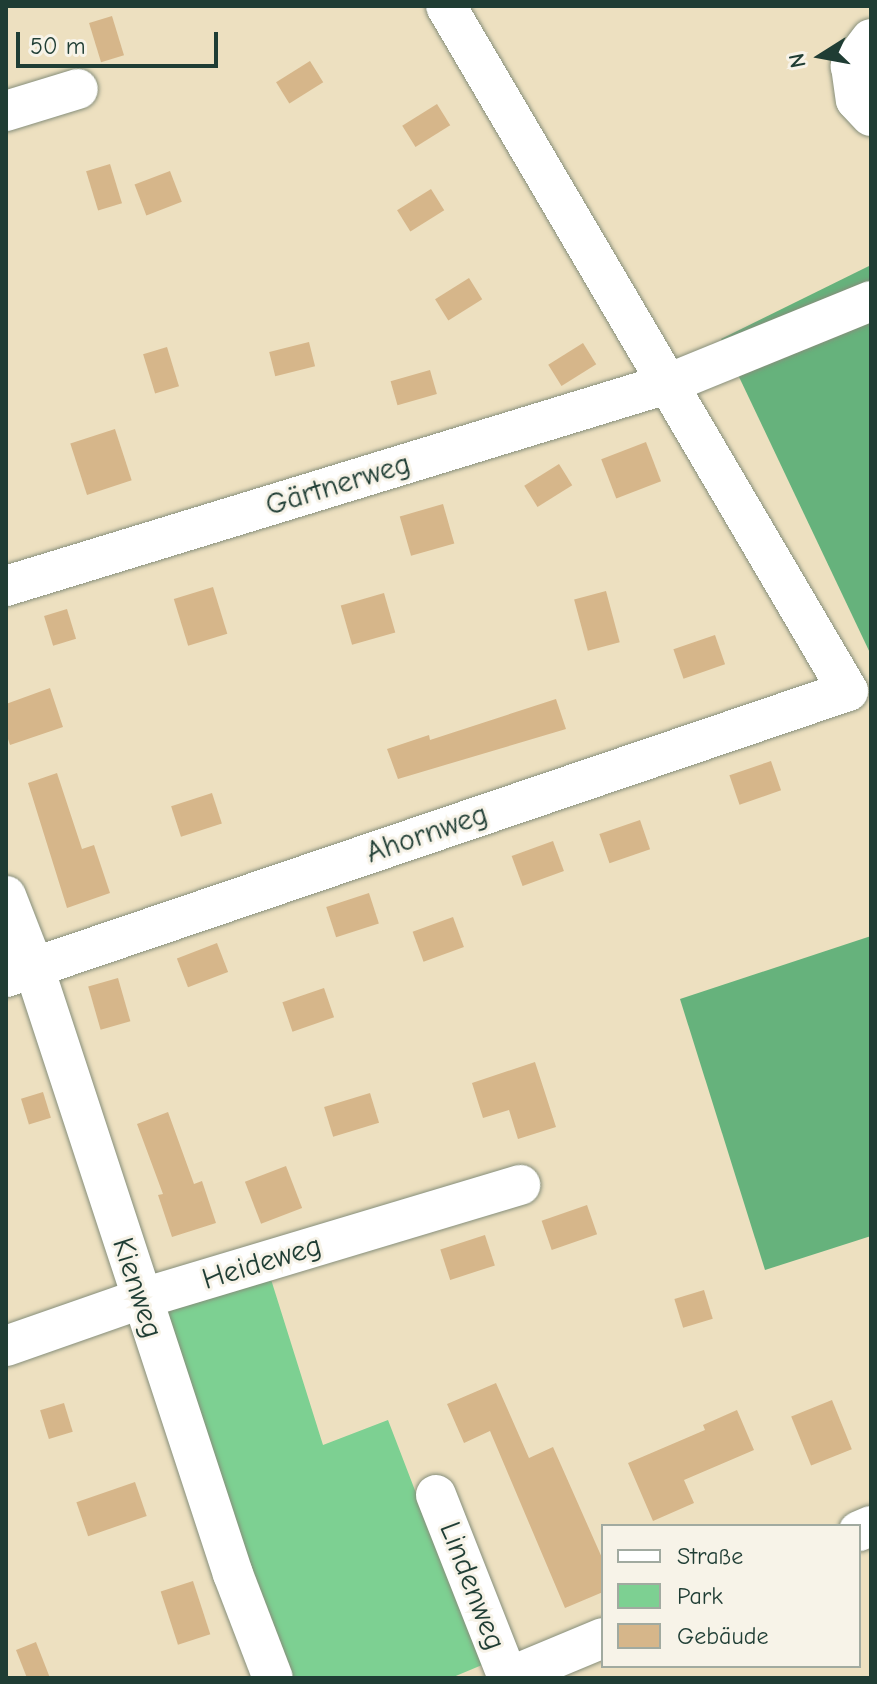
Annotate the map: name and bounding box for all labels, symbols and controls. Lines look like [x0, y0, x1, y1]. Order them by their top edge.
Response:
scale bar [20, 16, 222, 66]
north arrow [781, 16, 861, 96]
text: 50 m [30, 32, 86, 60]
text: N [783, 51, 812, 70]
street label: Gärtnerweg [261, 446, 415, 524]
street label: Ahornweg [361, 796, 493, 872]
street label: Heideweg [198, 1228, 326, 1298]
street label: Kienweg [104, 1233, 170, 1343]
street label: Lindenweg [431, 1517, 513, 1655]
legend [601, 1524, 861, 1668]
text: Straße [677, 1542, 743, 1570]
text: Park [677, 1582, 723, 1610]
text: Gebäude [677, 1622, 768, 1650]

